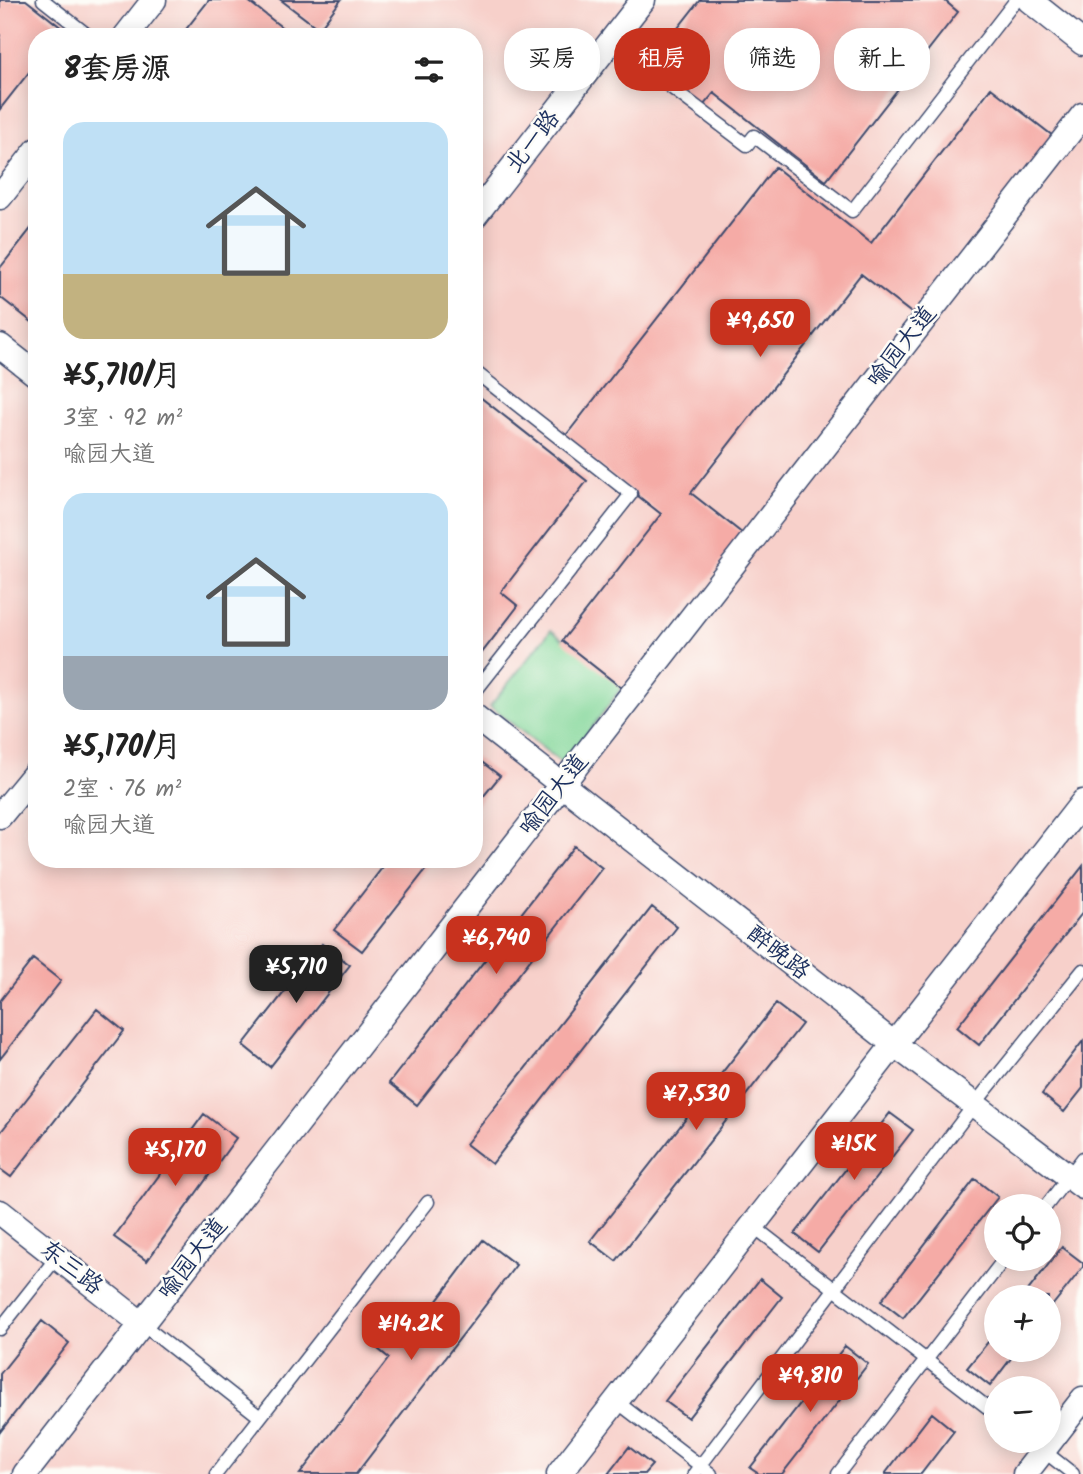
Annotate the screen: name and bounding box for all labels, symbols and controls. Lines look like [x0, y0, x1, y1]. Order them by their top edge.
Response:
chip: 买房 [504, 28, 600, 91]
chip: 租房 [614, 28, 710, 91]
chip: 筛选 [724, 28, 820, 91]
chip: 新上 [834, 28, 930, 91]
text: 8套房源 [63, 46, 171, 94]
icon: filters [410, 51, 448, 89]
street label: 北一路 [495, 102, 571, 182]
icon: home [193, 168, 319, 294]
street label: 喻园大道 [857, 297, 947, 397]
pin: ¥9,650 [703, 300, 817, 359]
text: ¥9,650 [726, 304, 794, 340]
text: ¥5,710/月 [63, 353, 182, 401]
text: 3室 · 92 m² [63, 401, 182, 437]
text: 喻园大道 [63, 437, 155, 473]
icon: home [193, 539, 319, 665]
text: ¥5,170/月 [63, 724, 182, 772]
street label: 喻园大道 [509, 745, 599, 845]
text: 2室 · 76 m² [63, 772, 181, 808]
text: 喻园大道 [63, 808, 155, 844]
street label: 醉晚路 [738, 915, 818, 991]
pin: ¥6,740 [439, 916, 553, 976]
text: ¥6,740 [462, 921, 530, 957]
pin: ¥5,710 [239, 946, 353, 1005]
text: ¥5,710 [265, 950, 327, 986]
pin: ¥7,530 [639, 1072, 753, 1132]
text: ¥7,530 [662, 1077, 730, 1113]
pin: ¥15K [813, 1122, 895, 1182]
text: ¥15K [831, 1127, 877, 1163]
pin: ¥5,170 [118, 1128, 232, 1188]
text: ¥5,170 [144, 1133, 206, 1169]
map controls [984, 1194, 1061, 1453]
button: locate [984, 1194, 1061, 1271]
street label: 喻园大道 [148, 1209, 238, 1309]
street label: 东三路 [31, 1230, 111, 1306]
button: + [984, 1285, 1061, 1362]
pin: ¥14.2K [354, 1302, 468, 1362]
text: ¥14.2K [378, 1307, 444, 1343]
pin: ¥9,810 [753, 1354, 867, 1414]
text: ¥9,810 [778, 1359, 842, 1395]
button: − [984, 1376, 1061, 1453]

